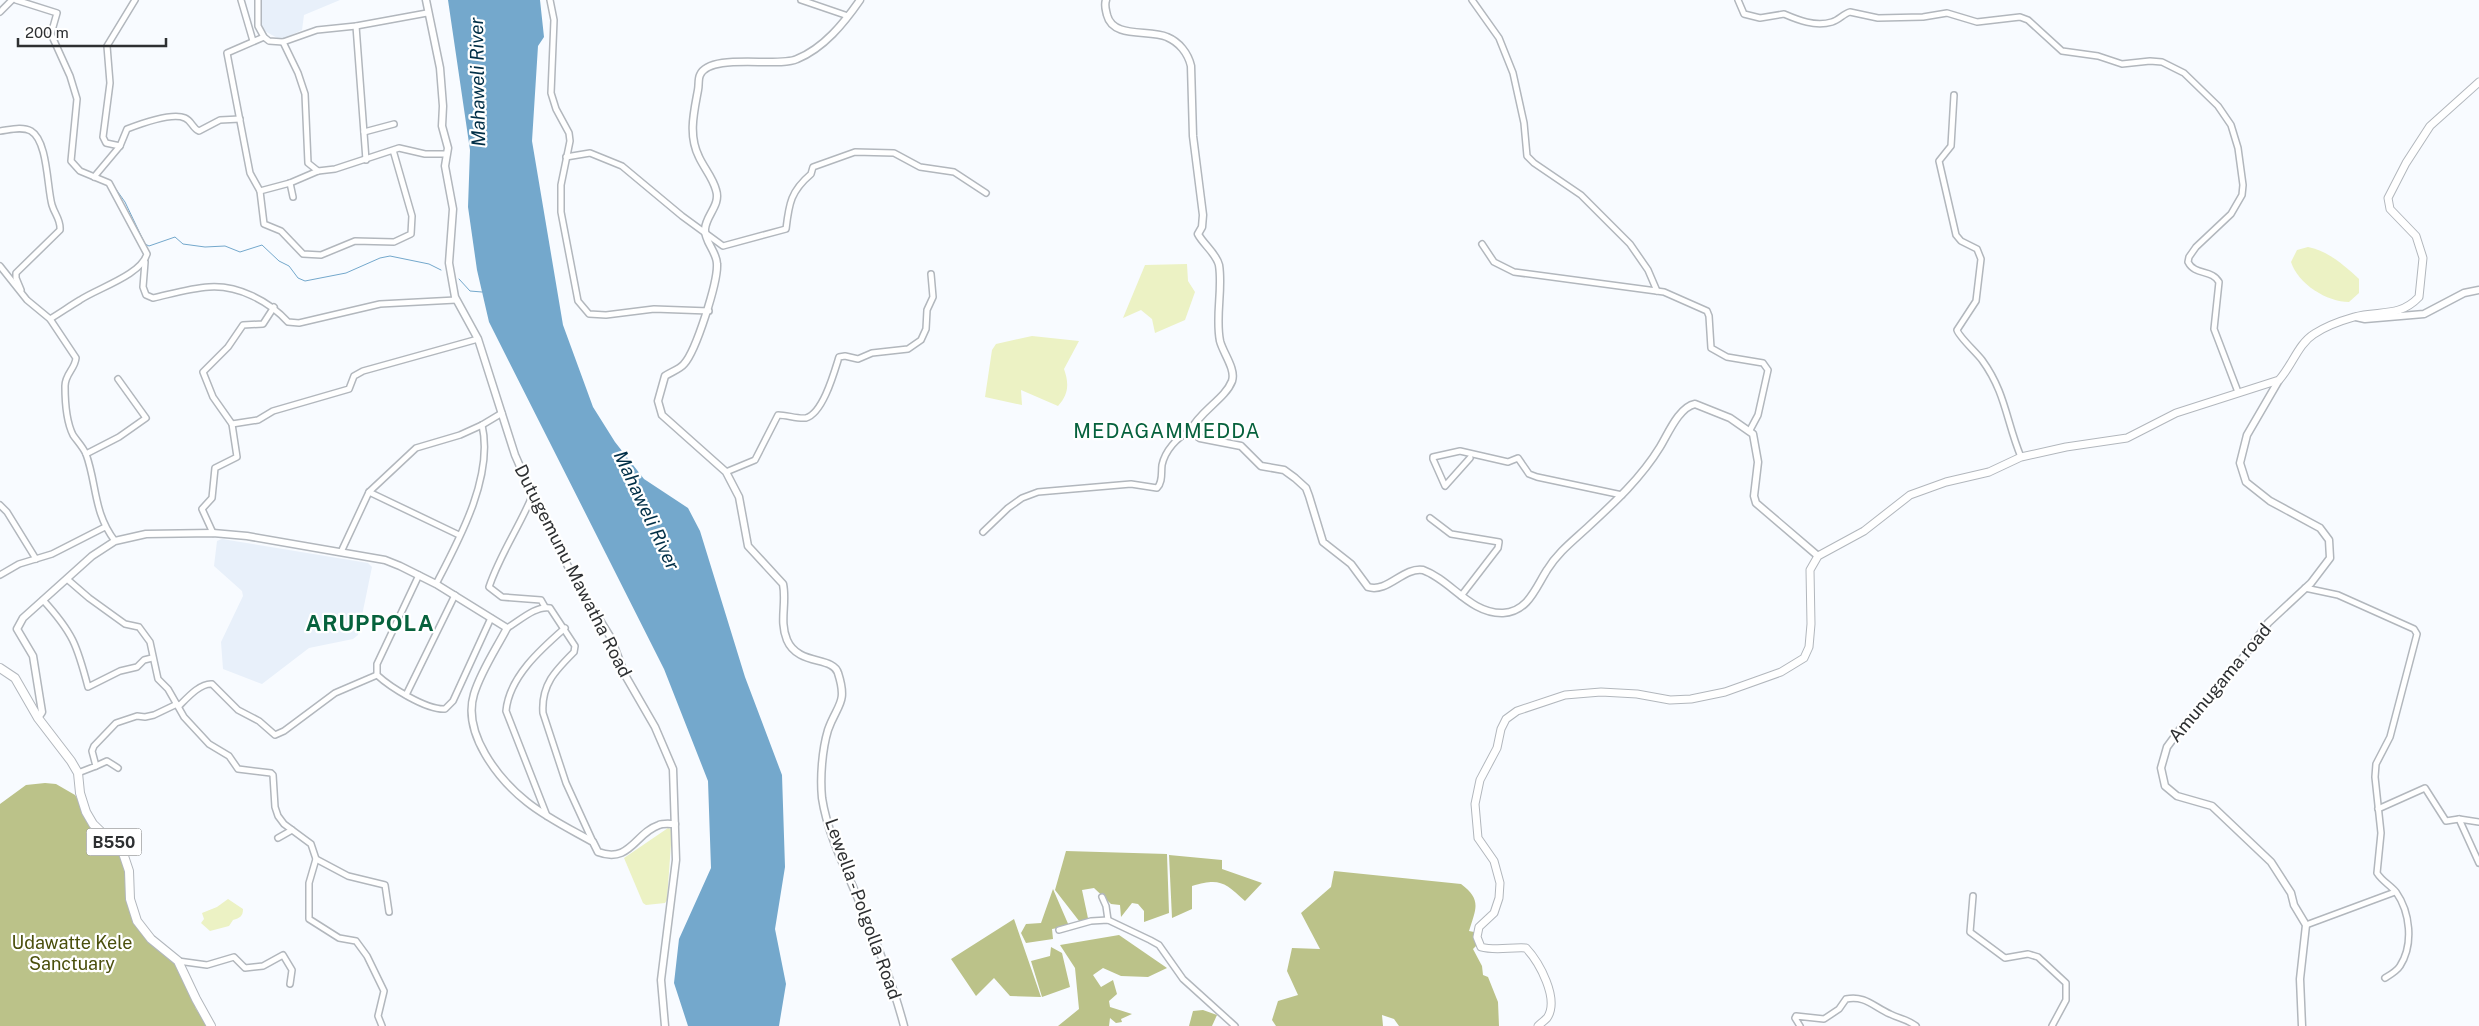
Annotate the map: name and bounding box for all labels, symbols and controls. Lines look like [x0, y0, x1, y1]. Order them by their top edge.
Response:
scale bar [18, 15, 165, 47]
water label: Mahaweli River [465, 16, 489, 147]
text: 200 m [25, 24, 69, 41]
district label: MEDAGAMMEDDA [1073, 419, 1261, 443]
water label: Mahaweli River [610, 447, 685, 574]
street label: Dutugemunu Mawatha Road [511, 461, 636, 681]
district label: ARUPPOLA [305, 610, 435, 636]
street label: Amunugama road [2164, 619, 2275, 746]
street label: Lewella - Polgolla Road [821, 815, 906, 1002]
road number: B550 [86, 829, 142, 856]
park label: Udawatte Kele Sanctuary [12, 932, 132, 974]

